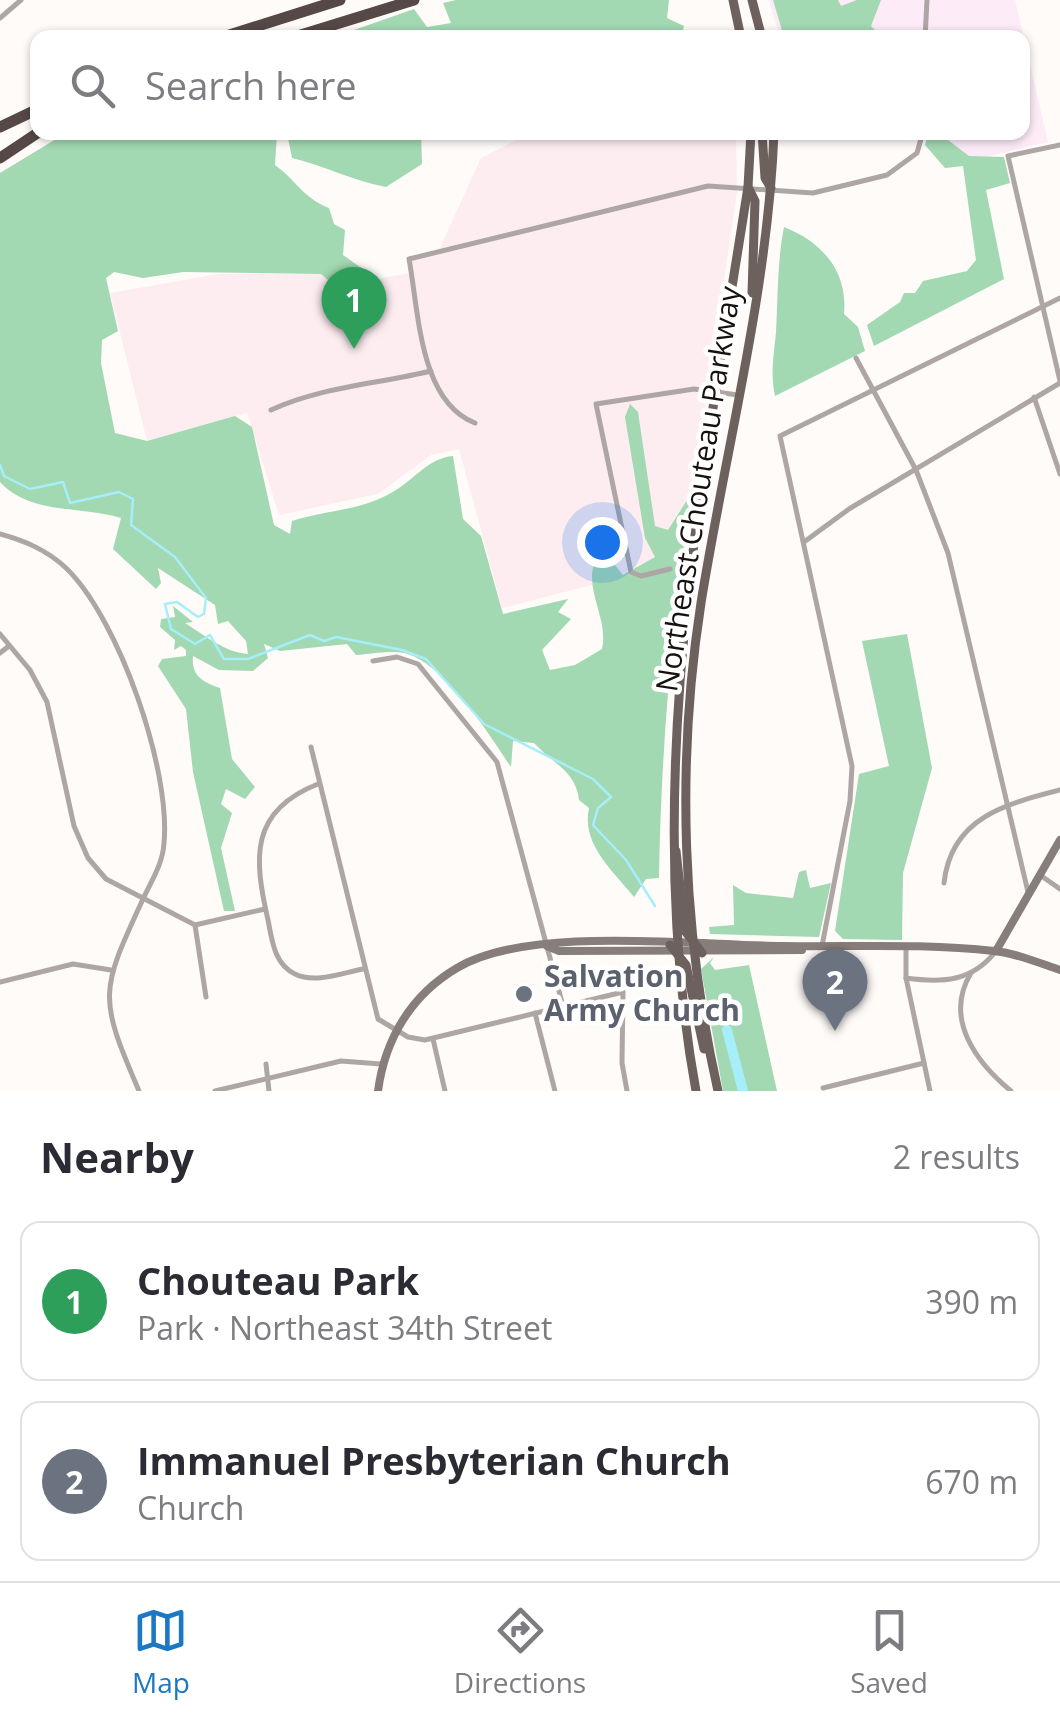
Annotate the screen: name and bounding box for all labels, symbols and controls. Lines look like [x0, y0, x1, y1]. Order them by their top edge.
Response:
search box [30, 30, 1030, 140]
icon: search [65, 58, 120, 113]
text: Search here [145, 59, 357, 111]
pin: 1 [322, 266, 386, 349]
street label: Northeast Chouteau Parkway [645, 282, 750, 695]
your location [577, 517, 628, 568]
pin: 2 [802, 948, 868, 1031]
place label: Salvation Army Church [544, 955, 740, 1030]
marker: Salvation Army Church [513, 983, 535, 1005]
text: Nearby [40, 1128, 194, 1185]
text: 2 results [893, 1135, 1020, 1178]
text: Chouteau Park [137, 1254, 419, 1306]
text: 1 [65, 1280, 84, 1323]
text: 390 m [925, 1280, 1018, 1323]
text: Park · Northeast 34th Street [137, 1306, 552, 1349]
text: Immanuel Presbyterian Church [137, 1434, 731, 1486]
text: 2 [65, 1460, 84, 1503]
text: 670 m [925, 1460, 1018, 1503]
text: Church [137, 1486, 244, 1529]
tab: Map [132, 1603, 190, 1701]
tab: Directions [454, 1603, 586, 1701]
tab: Saved [850, 1603, 928, 1701]

